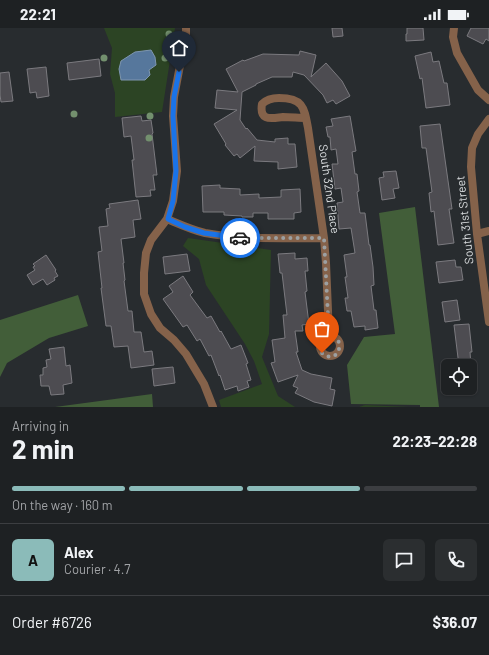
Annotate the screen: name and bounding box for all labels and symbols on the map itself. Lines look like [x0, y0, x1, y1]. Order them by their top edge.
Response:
pin [162, 31, 196, 72]
street label: South 32nd Place [317, 143, 343, 234]
street label: South 31st Street [452, 175, 476, 265]
courier [220, 218, 260, 258]
pin [305, 312, 339, 353]

